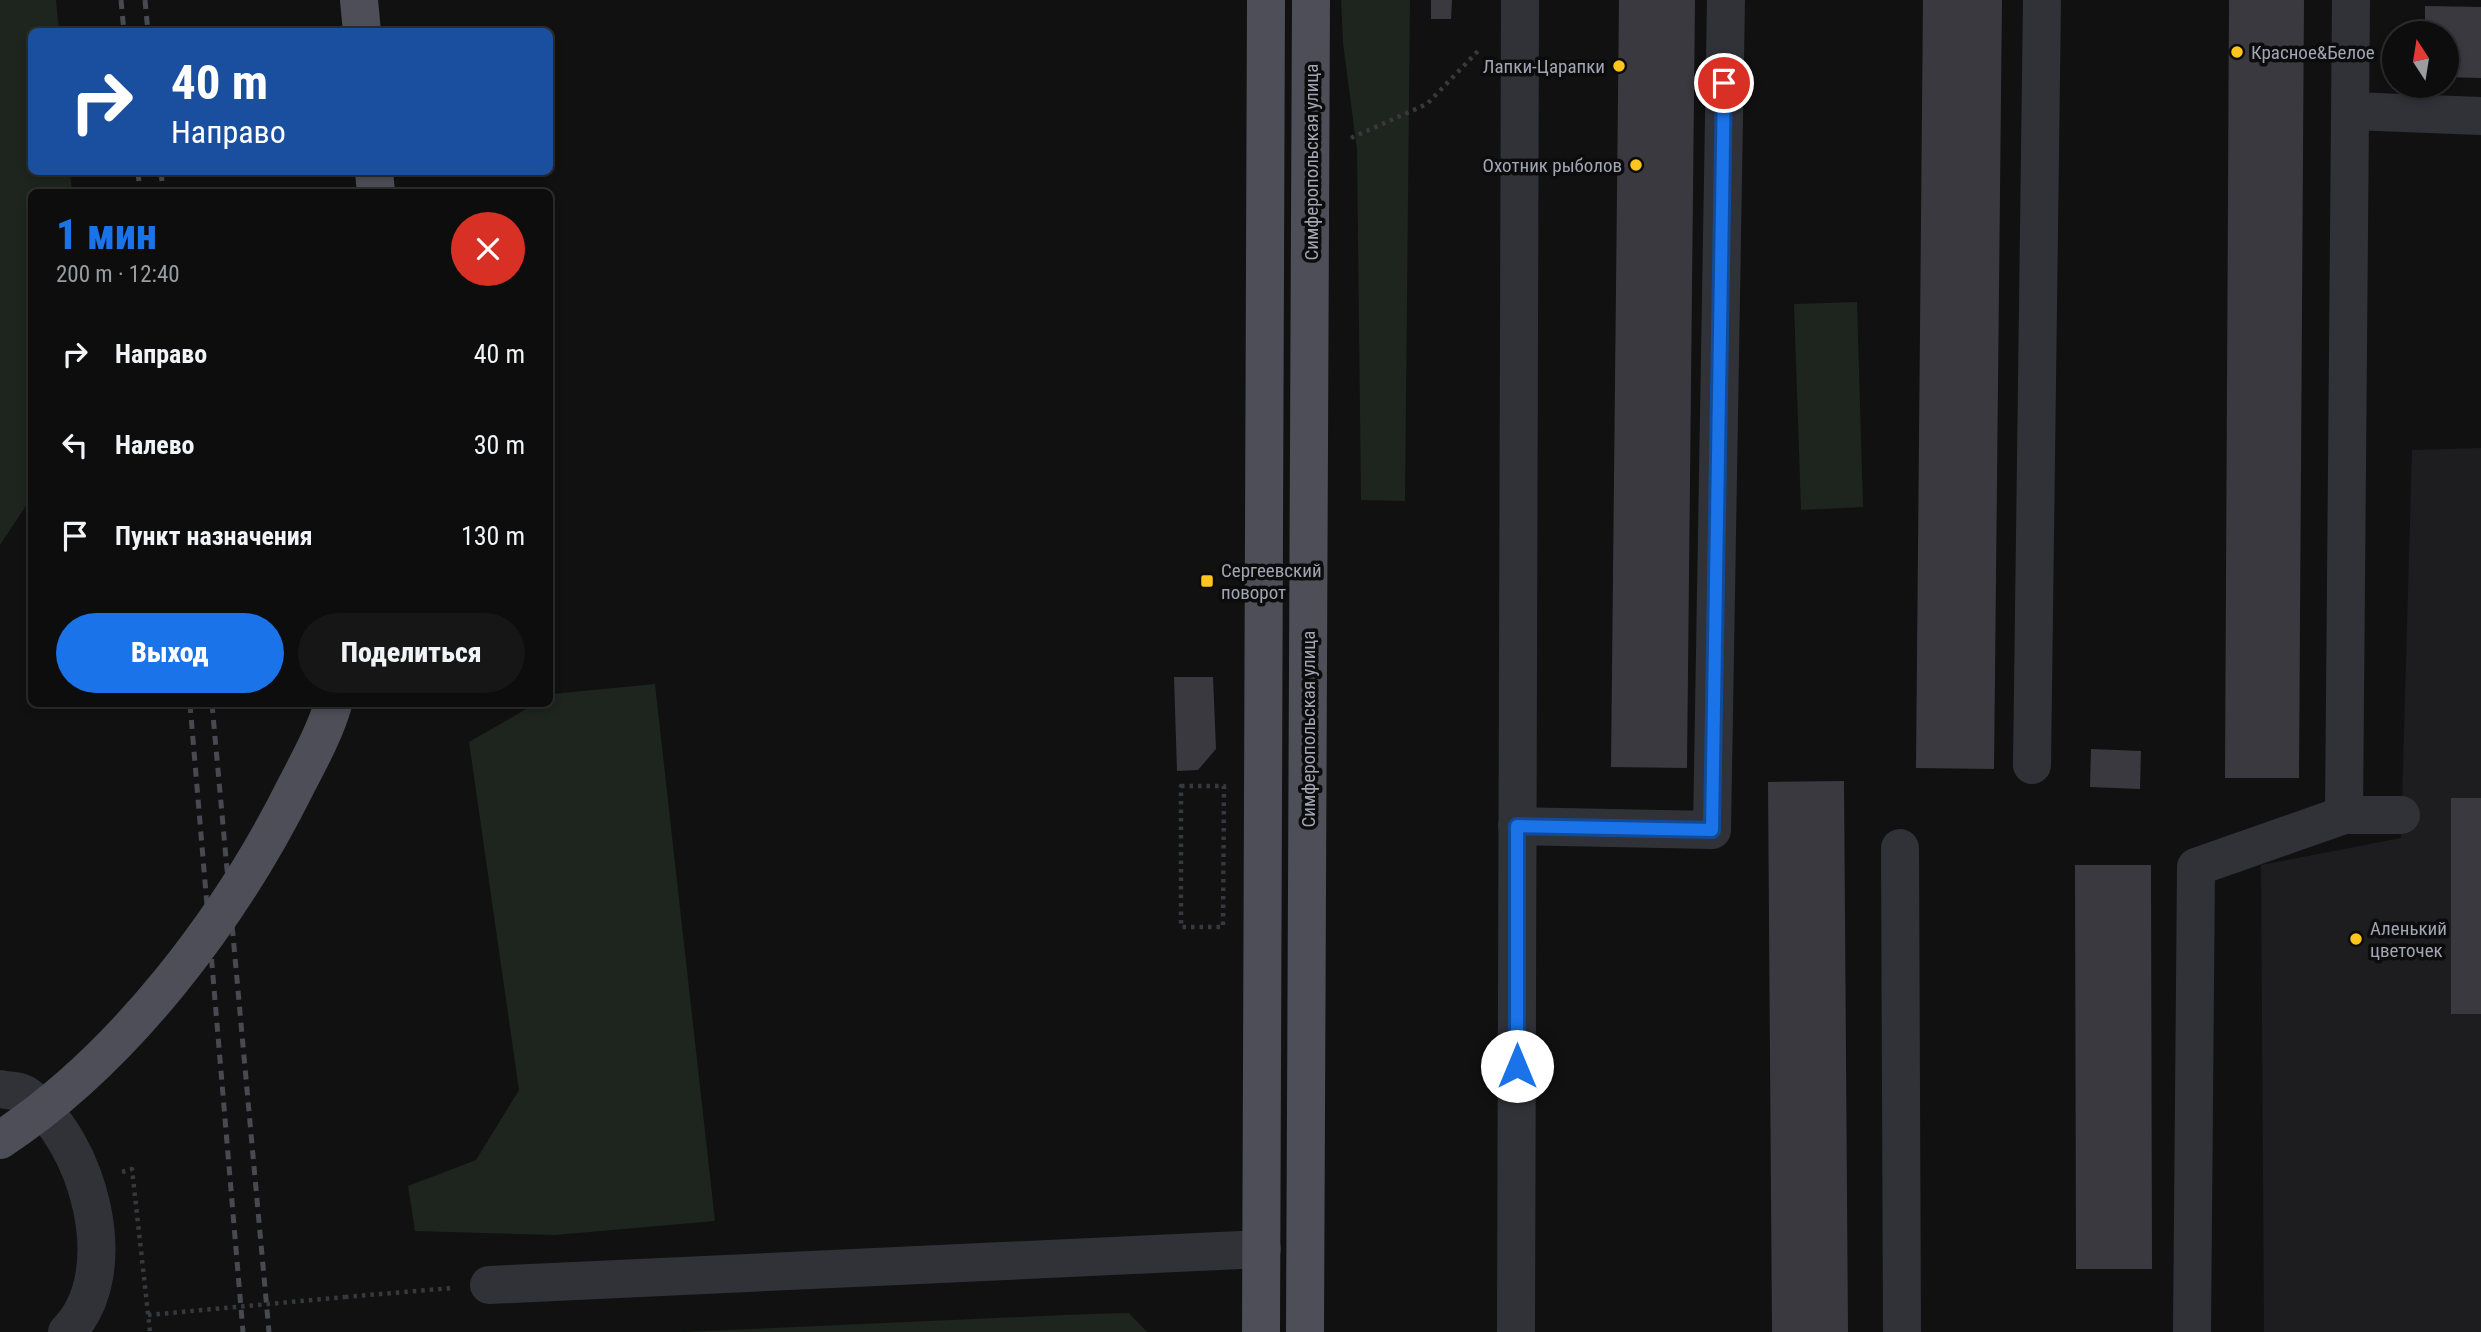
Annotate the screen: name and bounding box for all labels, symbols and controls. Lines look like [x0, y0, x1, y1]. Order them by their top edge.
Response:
north arrow [2382, 21, 2459, 98]
map controls [2382, 21, 2459, 98]
place label: Красное&Белое [2251, 41, 2375, 64]
marker: Красное&Белое [2229, 44, 2245, 60]
pin [1694, 53, 1754, 113]
text: 40 m [171, 54, 268, 111]
place label: Лапки-Царапки [1483, 55, 1605, 78]
icon: right [56, 56, 147, 147]
marker: Лапки-Царапки [1611, 58, 1627, 74]
street label: Симферопольская улица [1300, 64, 1323, 260]
icon: arrive [1705, 64, 1743, 102]
text: Направо [171, 113, 286, 151]
place label: Охотник рыболов [1482, 154, 1622, 177]
marker: Охотник рыболов [1628, 157, 1644, 173]
text: 1 мин [56, 210, 157, 259]
button: close [451, 212, 525, 286]
text: 200 m · 12:40 [56, 261, 180, 288]
icon: right [56, 335, 94, 373]
text: Направо [115, 339, 207, 369]
text: 40 m [474, 339, 525, 369]
icon: left [56, 426, 94, 464]
text: Налево [115, 430, 195, 460]
text: 30 m [474, 430, 525, 460]
icon: arrive [56, 517, 94, 555]
text: Пункт назначения [115, 521, 313, 551]
text: 130 m [461, 521, 525, 551]
place label: Сергеевский поворот [1221, 559, 1322, 604]
marker: Сергеевский поворот [1199, 573, 1215, 589]
button: Выход [56, 613, 284, 693]
button: Поделиться [298, 613, 525, 693]
street label: Симферопольская улица [1297, 631, 1320, 827]
place label: Аленький цветочек [2370, 917, 2447, 962]
marker: Аленький цветочек [2348, 931, 2364, 947]
position arrow [1480, 1029, 1554, 1103]

